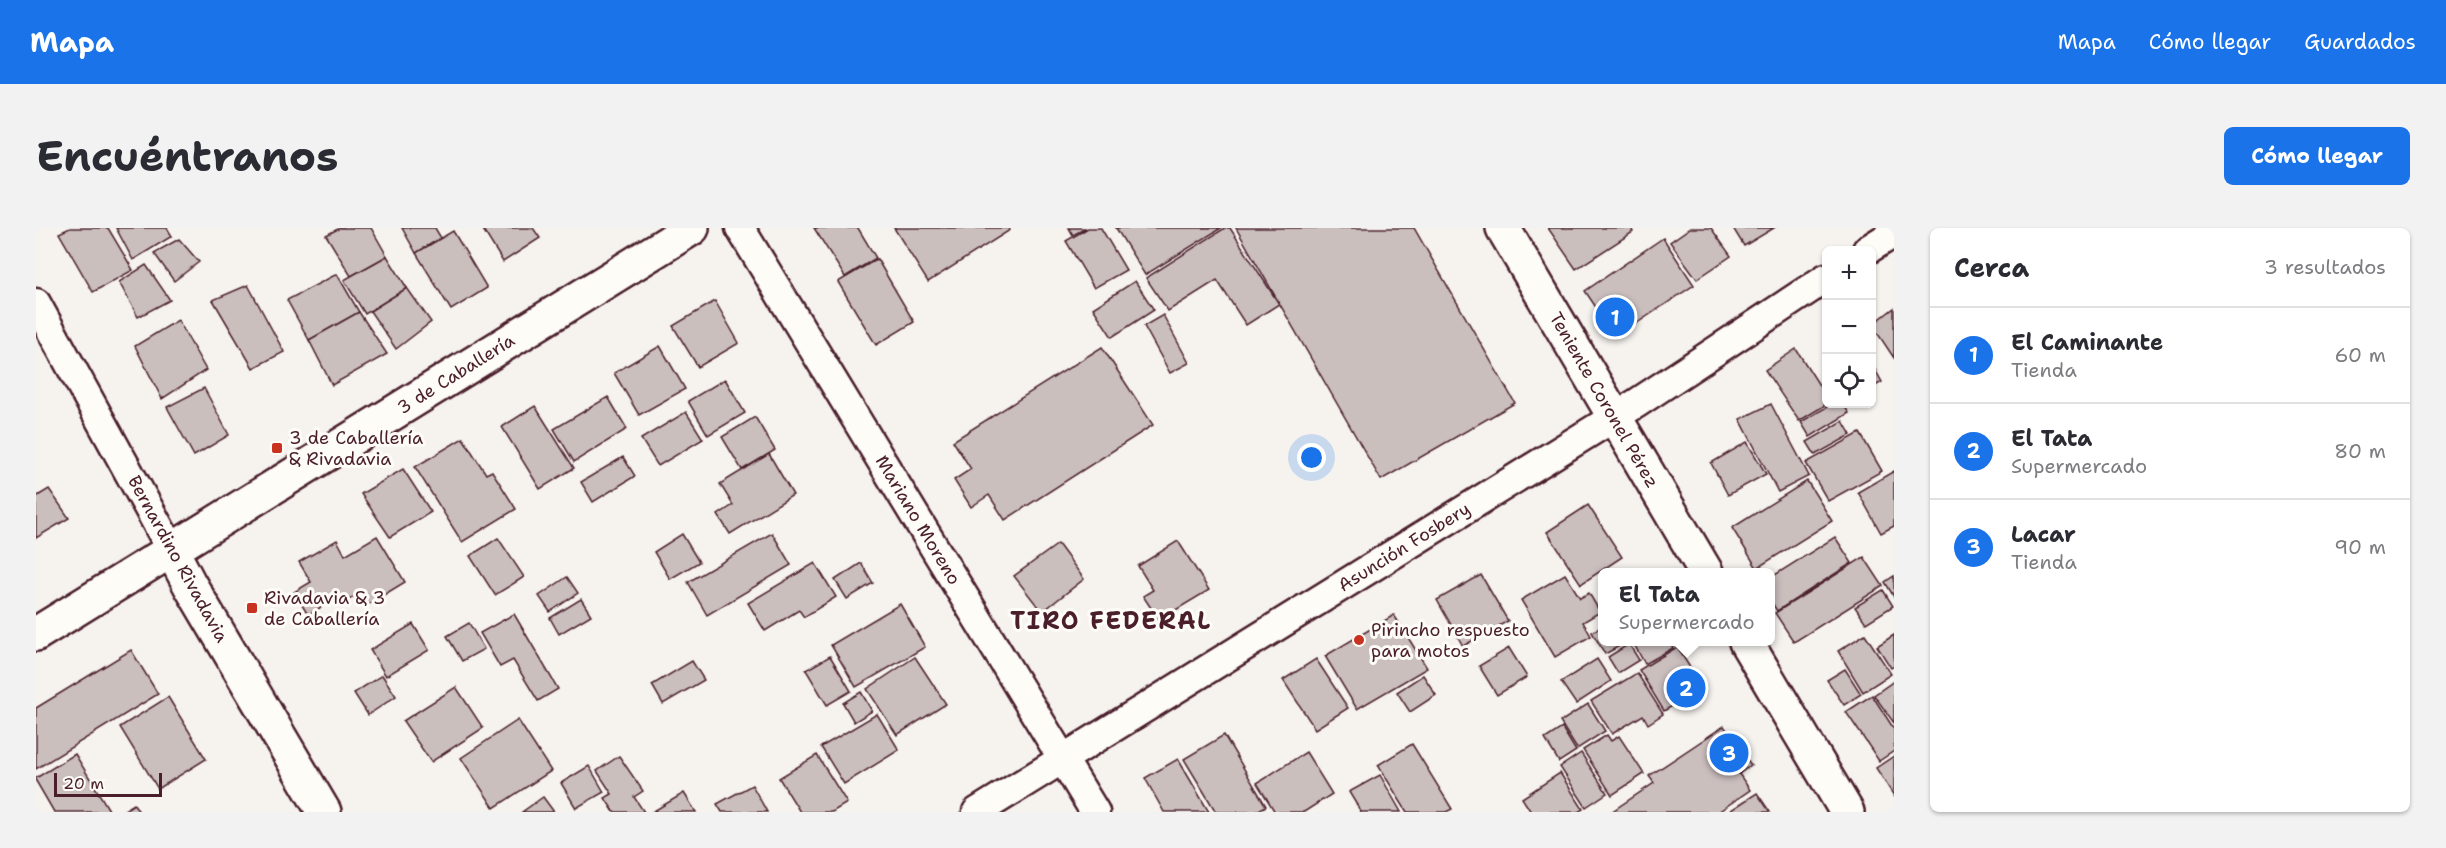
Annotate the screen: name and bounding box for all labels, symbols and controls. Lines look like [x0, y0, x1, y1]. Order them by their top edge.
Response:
text: Mapa [30, 23, 114, 61]
text: Mapa [2058, 28, 2116, 56]
text: Cómo llegar [2149, 28, 2271, 56]
text: Guardados [2304, 28, 2416, 56]
button: Cómo llegar [2224, 127, 2410, 185]
text: Encuéntranos [36, 128, 338, 184]
map controls [1822, 246, 1876, 408]
button: + [1822, 246, 1876, 300]
text: Cerca [1954, 250, 2029, 285]
text: 3 resultados [2264, 254, 2386, 280]
pin: 1 [1596, 294, 1634, 340]
button: − [1822, 300, 1876, 354]
street label: Teniente Coronel Pérez [1544, 308, 1664, 492]
street label: 3 de Caballería [393, 328, 519, 420]
text: El Caminante [2011, 328, 2163, 357]
text: 1 [1969, 342, 1978, 368]
text: 60 m [2334, 342, 2386, 368]
button: locate [1822, 354, 1876, 408]
text: Tienda [2011, 357, 2077, 383]
text: El Tata [2011, 424, 2092, 453]
place label: 3 de Caballería & Rivadavia [289, 426, 423, 471]
text: 2 [1967, 438, 1981, 464]
text: 80 m [2334, 438, 2386, 464]
marker: 3 de Caballería & Rivadavia [270, 441, 284, 455]
your location [1297, 443, 1326, 472]
street label: Mariano Moreno [870, 451, 966, 589]
text: Supermercado [2011, 453, 2147, 479]
street label: Bernardino Rivadavia [122, 471, 234, 647]
street label: Asunción Fosbery [1333, 497, 1475, 597]
text: Lacar [2011, 520, 2076, 549]
text: 3 [1967, 534, 1981, 560]
text: 90 m [2334, 534, 2386, 560]
text: Tienda [2011, 549, 2077, 575]
popup [1598, 568, 1775, 646]
text: El Tata [1618, 580, 1700, 609]
place label: Rivadavia & 3 de Caballería [264, 586, 385, 631]
marker: Rivadavia & 3 de Caballería [245, 601, 259, 615]
district label: TIRO FEDERAL [1010, 605, 1212, 637]
text: Supermercado [1618, 609, 1755, 635]
place label: Pirincho respuesto para motos [1371, 618, 1530, 663]
marker: Pirincho respuesto para motos [1352, 633, 1366, 647]
pin: 2 [1666, 666, 1706, 710]
pin: 3 [1710, 730, 1748, 776]
scale bar [54, 770, 162, 798]
text: 20 m [63, 773, 104, 794]

